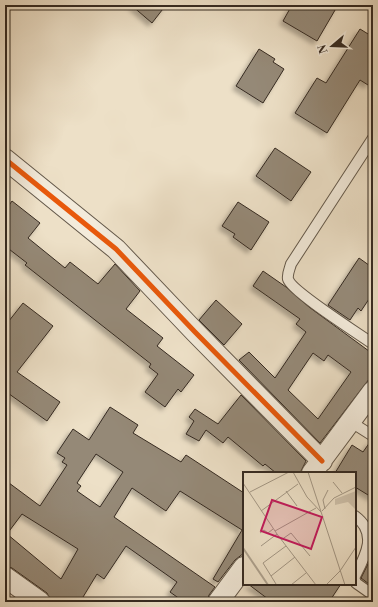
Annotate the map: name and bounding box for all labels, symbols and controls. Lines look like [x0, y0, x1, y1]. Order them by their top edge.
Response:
north arrow [312, 26, 352, 66]
text: N [315, 42, 332, 55]
inset map [243, 472, 356, 585]

